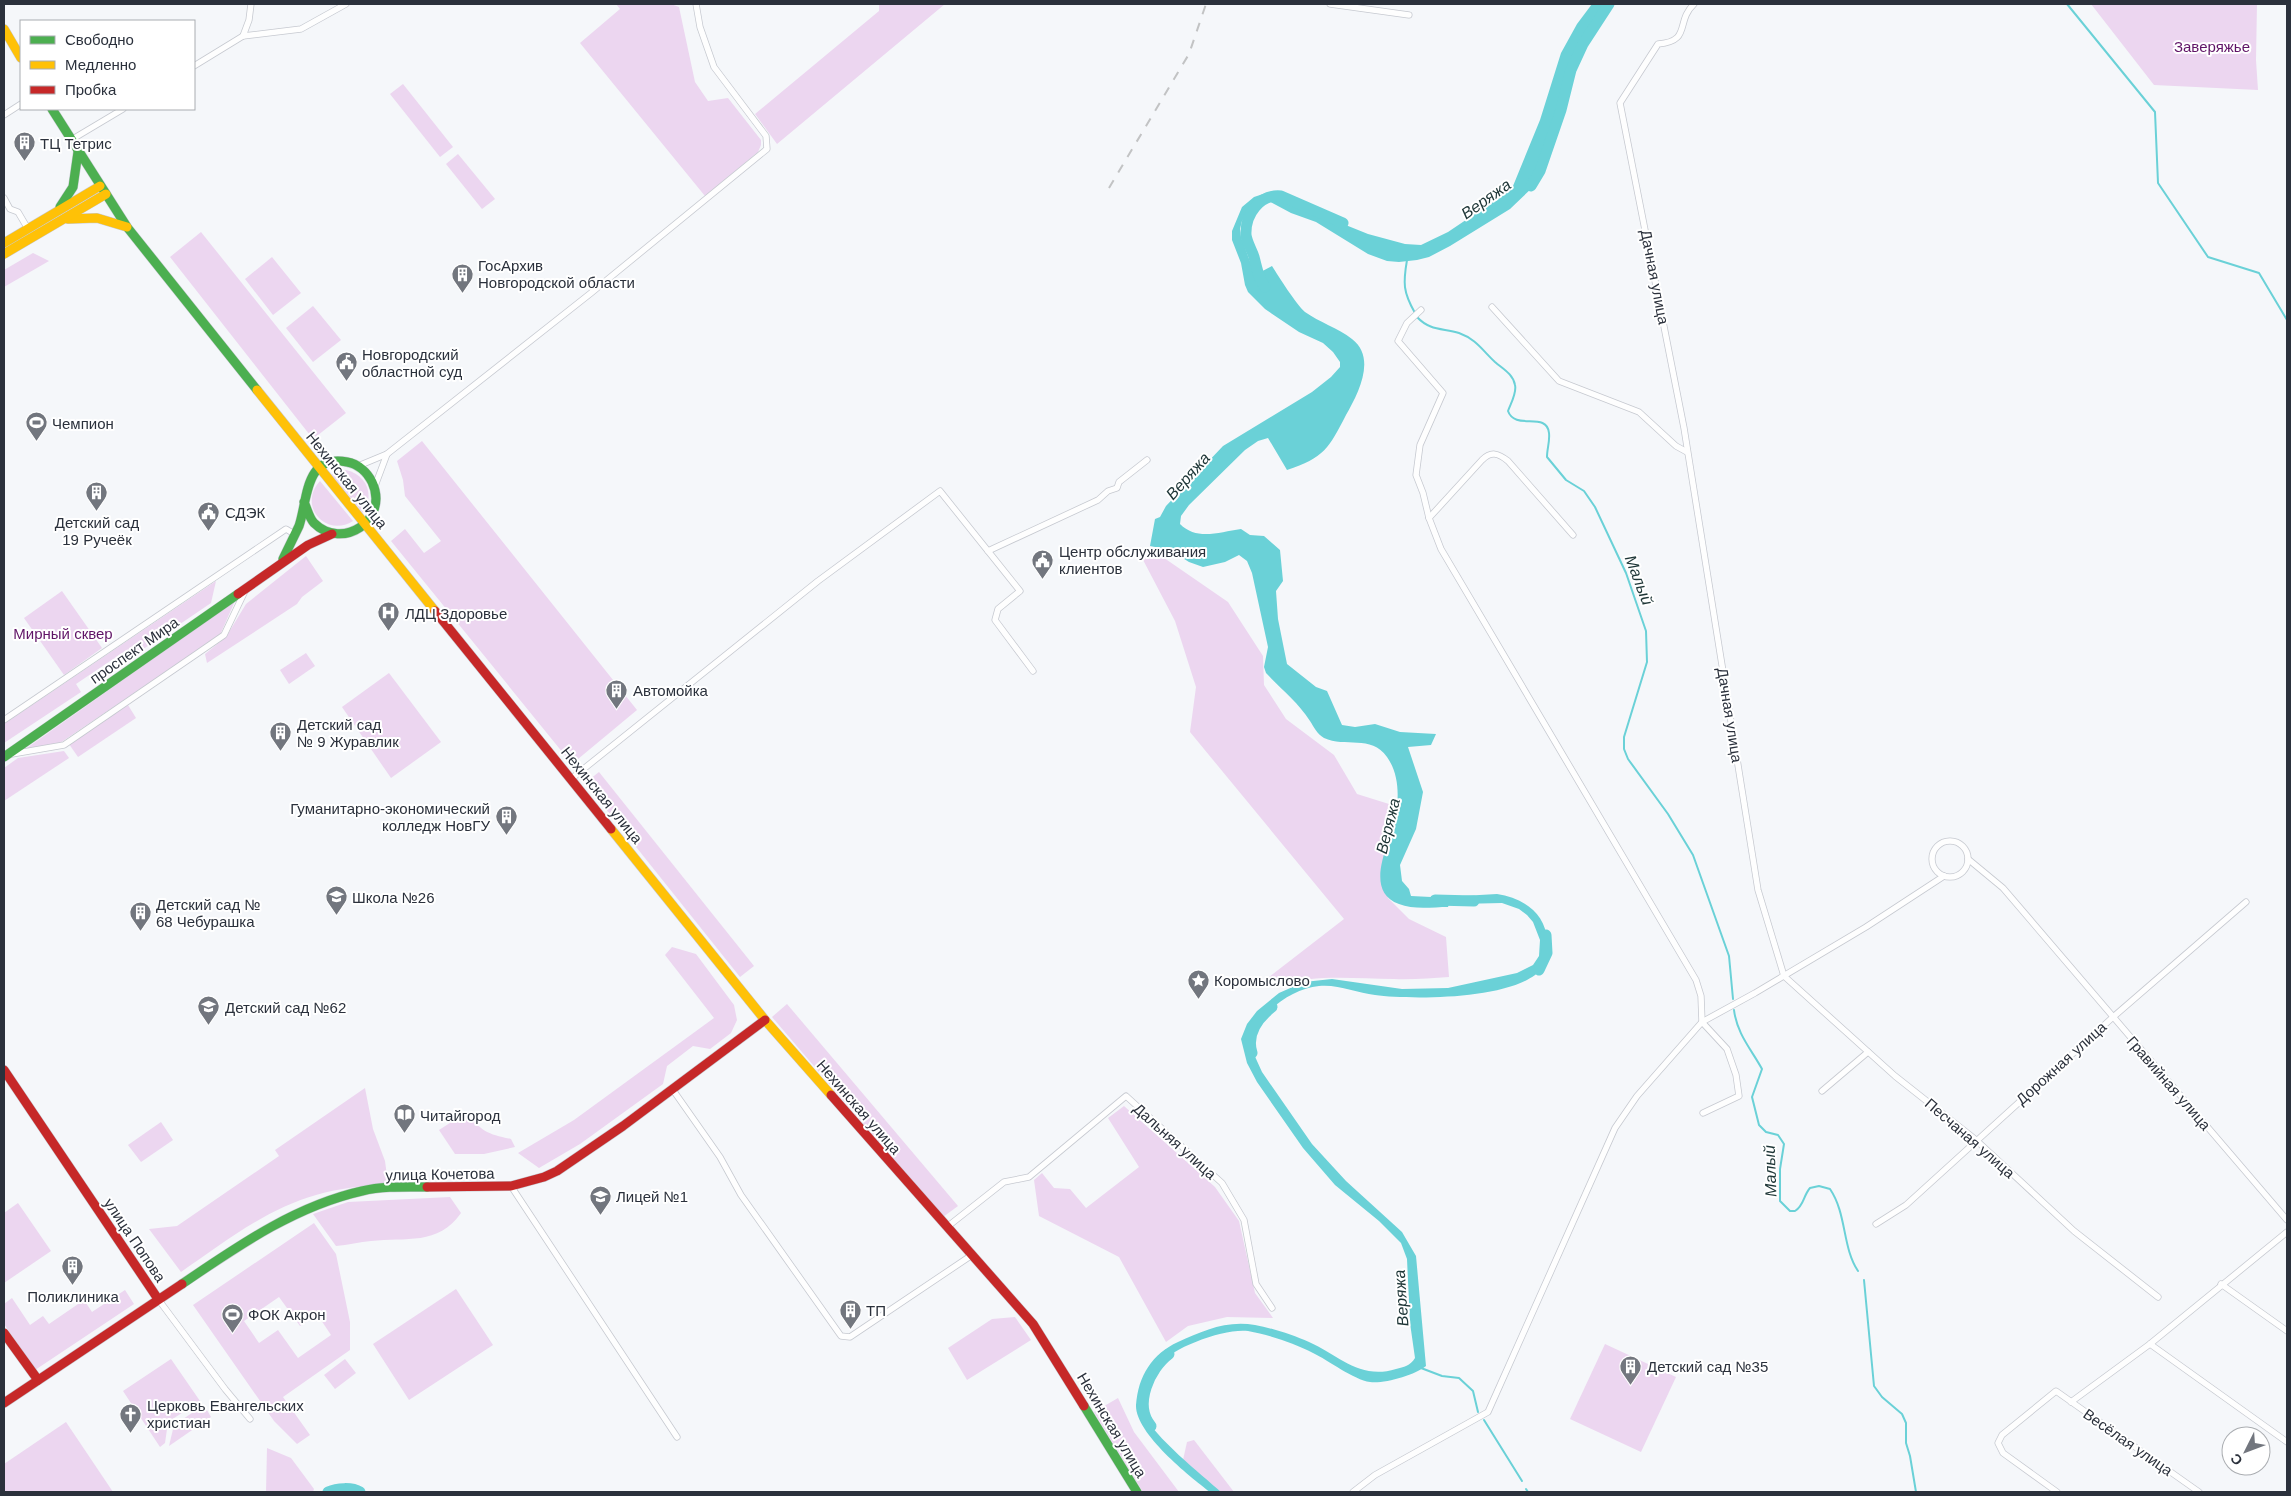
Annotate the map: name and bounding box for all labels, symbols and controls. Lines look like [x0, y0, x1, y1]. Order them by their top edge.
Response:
legend [20, 20, 195, 110]
text: Свободно [65, 31, 134, 48]
park label: Заверяжье [2174, 38, 2250, 55]
text: Медленно [65, 56, 136, 73]
text: Пробка [65, 81, 117, 98]
building icon: ТЦ Тетрис [12, 131, 36, 162]
place label: ТЦ Тетрис [40, 135, 112, 152]
water label: Веряжа [1458, 176, 1514, 222]
street label: Дачная улица [1637, 228, 1673, 326]
place label: ГосАрхив Новгородской области [478, 257, 635, 291]
building icon: ГосАрхив Новгородской области [450, 262, 474, 293]
place label: Новгородский областной суд [362, 346, 462, 380]
public building icon: Новгородский областной суд [334, 351, 358, 382]
sports icon: Чемпион [24, 411, 48, 442]
place label: Чемпион [52, 415, 114, 432]
street label: Нехинская улица [303, 428, 392, 532]
water label: Веряжа [1163, 449, 1213, 503]
building icon: Детский сад 19 Ручеёк [85, 481, 109, 512]
public building icon: СДЭК [197, 500, 221, 531]
place label: СДЭК [225, 504, 265, 521]
place label: Детский сад 19 Ручеёк [55, 514, 139, 548]
place label: Центр обслуживания клиентов [1059, 543, 1206, 577]
public building icon: Центр обслуживания клиентов [1031, 548, 1055, 579]
water label: Малый [1622, 553, 1656, 607]
hospital icon: ЛДЦ Здоровье [377, 601, 401, 632]
place label: ЛДЦ Здоровье [405, 605, 507, 622]
street label: проспект Мира [86, 613, 182, 687]
park label: Мирный сквер [13, 625, 113, 642]
street label: Дачная улица [1714, 666, 1746, 764]
building icon: Автомойка [605, 678, 629, 709]
place label: Автомойка [633, 682, 709, 699]
place label: Детский сад № 9 Журавлик [297, 716, 399, 750]
building icon: Детский сад № 9 Журавлик [269, 721, 293, 752]
street label: Нехинская улица [558, 743, 647, 847]
water label: Веряжа [1373, 796, 1403, 856]
place label: Гуманитарно-экономический колледж НовГУ [290, 800, 490, 834]
building icon: Гуманитарно-экономический колледж НовГУ [494, 805, 518, 836]
school or university icon: Школа №26 [324, 885, 348, 916]
place label: Школа №26 [352, 889, 435, 906]
place label: Детский сад № 68 Чебурашка [156, 896, 261, 930]
building icon: Детский сад № 68 Чебурашка [128, 901, 152, 932]
place icon: Коромыслово [1186, 968, 1210, 999]
place label: Коромыслово [1214, 972, 1310, 989]
school or university icon: Детский сад №62 [197, 995, 221, 1026]
place label: Детский сад №62 [225, 999, 346, 1016]
street label: Дорожная улица [2012, 1018, 2110, 1108]
street label: Гравийная улица [2124, 1033, 2215, 1134]
street label: Нехинская улица [813, 1056, 905, 1158]
street label: Песчаная улица [1922, 1095, 2019, 1182]
street label: Дальняя улица [1130, 1100, 1220, 1183]
library icon: Читайгород [392, 1103, 416, 1134]
place label: Читайгород [420, 1107, 501, 1124]
water label: Малый [1761, 1145, 1779, 1197]
street label: улица Кочетова [385, 1165, 495, 1183]
school or university icon: Лицей №1 [588, 1184, 612, 1215]
place label: Лицей №1 [616, 1188, 688, 1205]
street label: улица Попова [101, 1195, 170, 1286]
building icon: Поликлиника [61, 1255, 85, 1286]
water label: Веряжа [1391, 1269, 1411, 1327]
place label: Поликлиника [27, 1288, 119, 1305]
building icon: ТП [838, 1298, 862, 1329]
sports icon: ФОК Акрон [220, 1302, 244, 1333]
place label: ТП [866, 1302, 886, 1319]
place label: ФОК Акрон [248, 1306, 326, 1323]
building icon: Детский сад №35 [1619, 1354, 1643, 1385]
place label: Детский сад №35 [1647, 1358, 1768, 1375]
street label: Нехинская улица [1074, 1370, 1150, 1481]
place label: Церковь Евангельских христиан [147, 1397, 304, 1431]
church icon: Церковь Евангельских христиан [119, 1402, 143, 1433]
street label: Весёлая улица [2080, 1405, 2176, 1479]
north arrow [2221, 1426, 2271, 1476]
text: С [2227, 1451, 2246, 1469]

